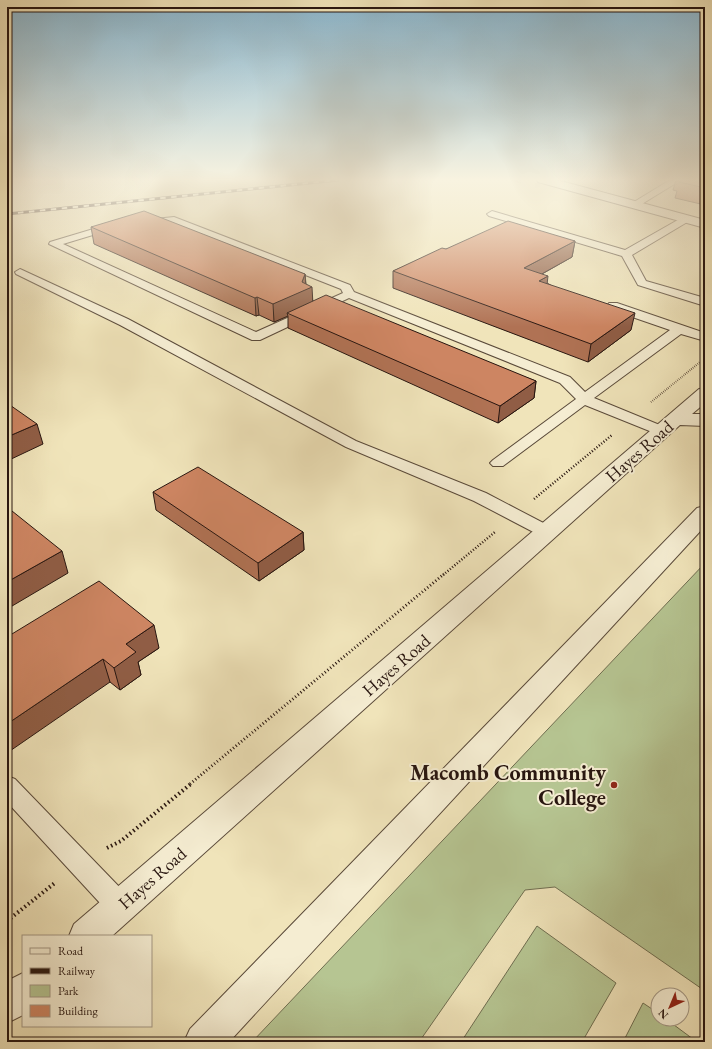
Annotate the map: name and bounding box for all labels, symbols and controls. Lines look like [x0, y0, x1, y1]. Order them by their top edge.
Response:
street label: Hayes Road [600, 414, 679, 487]
street label: Hayes Road [357, 628, 436, 701]
place label: Macomb Community College [410, 758, 606, 812]
marker: Macomb Community College [609, 780, 619, 790]
street label: Hayes Road [113, 841, 192, 914]
legend [22, 935, 152, 1027]
text: Road [58, 943, 84, 959]
text: Railway [58, 963, 96, 979]
text: Park [58, 983, 79, 999]
north arrow [650, 987, 690, 1027]
text: Building [58, 1003, 99, 1019]
text: N [655, 1006, 671, 1022]

